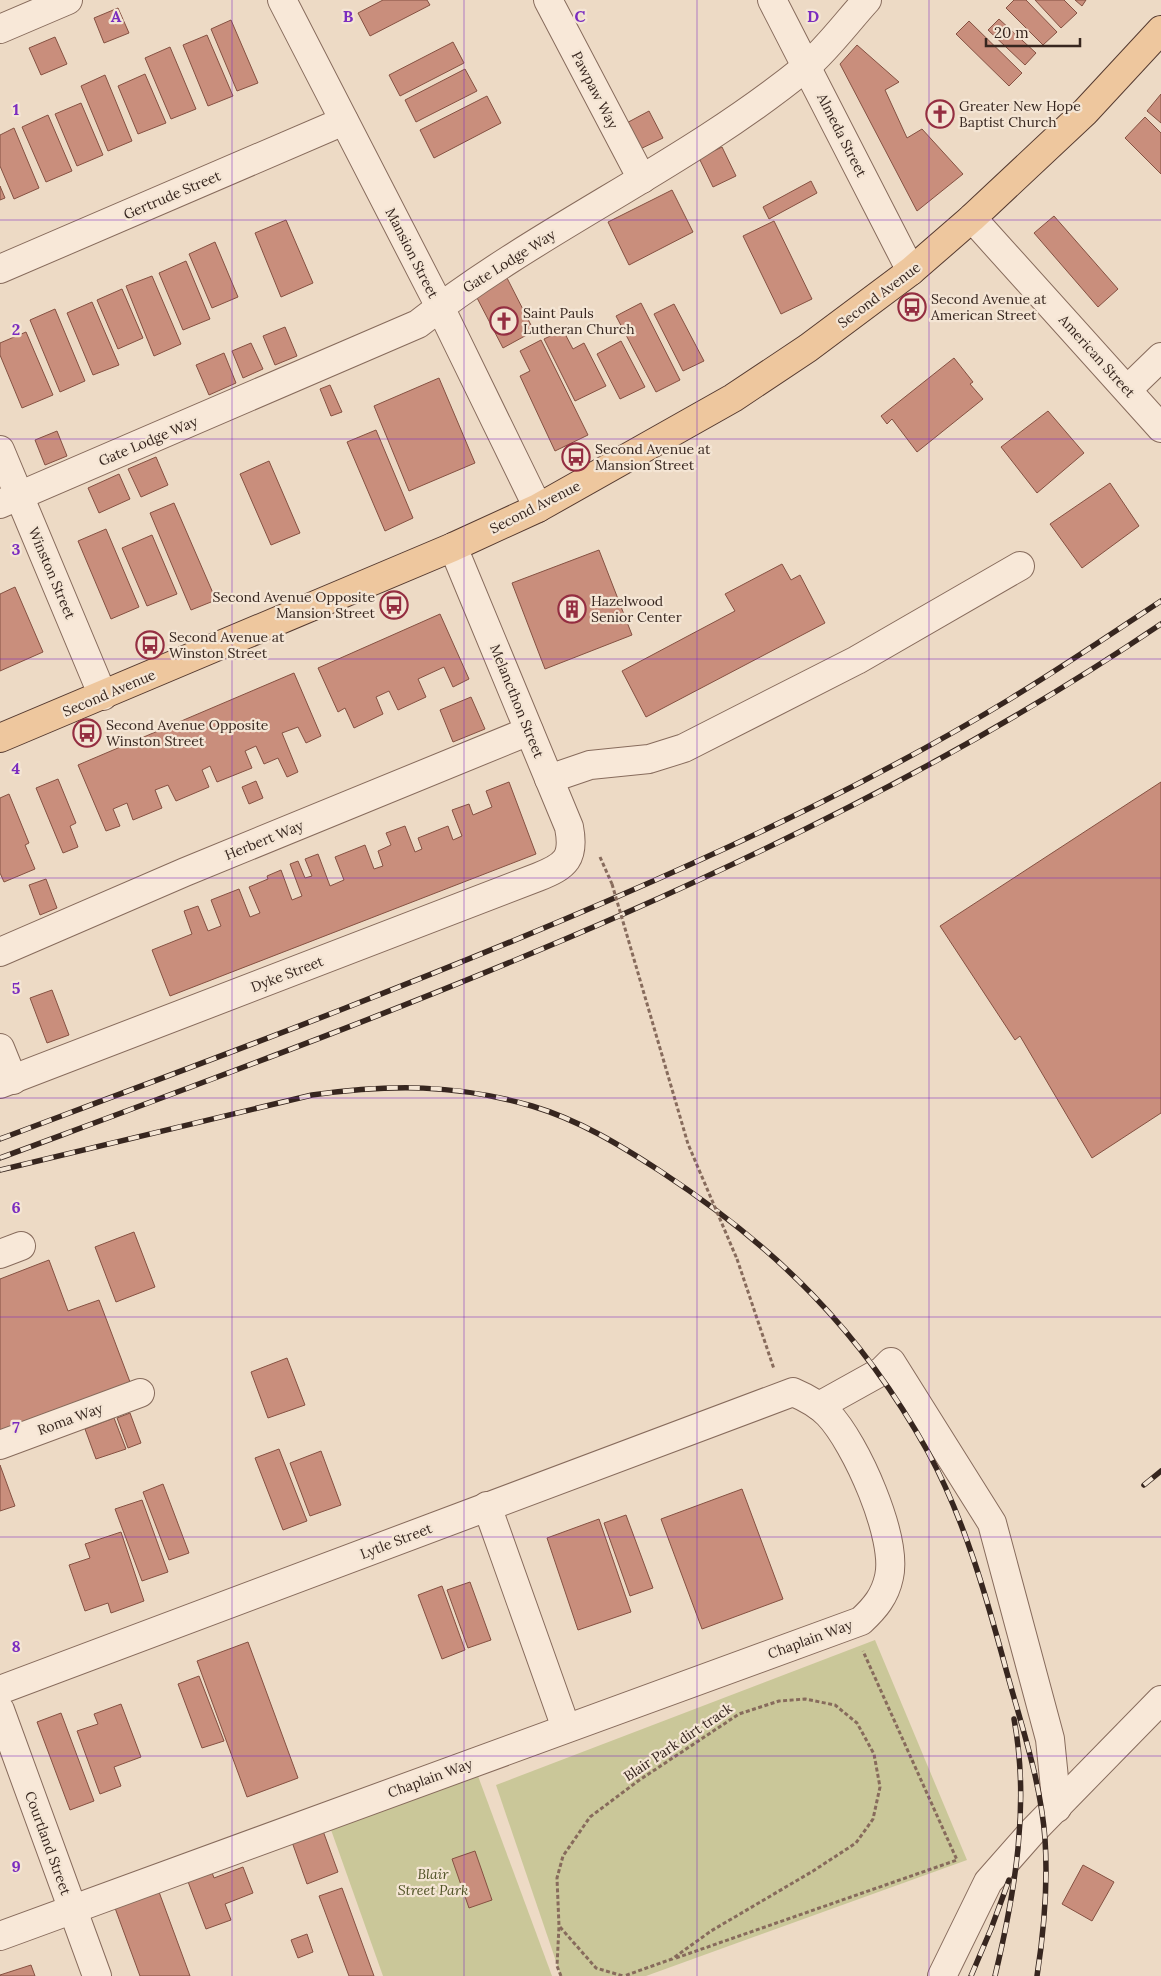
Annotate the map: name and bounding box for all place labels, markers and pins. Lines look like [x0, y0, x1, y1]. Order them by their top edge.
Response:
place label: Greater New Hope Baptist Church [959, 97, 1081, 131]
church icon: Greater New Hope Baptist Church [925, 99, 955, 129]
place label: Second Avenue at American Street [930, 290, 1047, 324]
bus stop icon: Second Avenue at American Street [897, 292, 927, 322]
place label: Saint Pauls Lutheran Church [523, 304, 635, 338]
church icon: Saint Pauls Lutheran Church [489, 306, 519, 336]
place label: Second Avenue at Mansion Street [595, 440, 711, 474]
bus stop icon: Second Avenue at Mansion Street [561, 442, 591, 472]
place label: Second Avenue Opposite Mansion Street [213, 588, 376, 622]
bus stop icon: Second Avenue Opposite Mansion Street [379, 590, 409, 620]
place label: Hazelwood Senior Center [591, 592, 682, 626]
building icon: Hazelwood Senior Center [557, 594, 587, 624]
place label: Second Avenue at Winston Street [169, 628, 285, 662]
bus stop icon: Second Avenue at Winston Street [135, 630, 165, 660]
place label: Second Avenue Opposite Winston Street [106, 716, 269, 750]
bus stop icon: Second Avenue Opposite Winston Street [72, 718, 102, 748]

